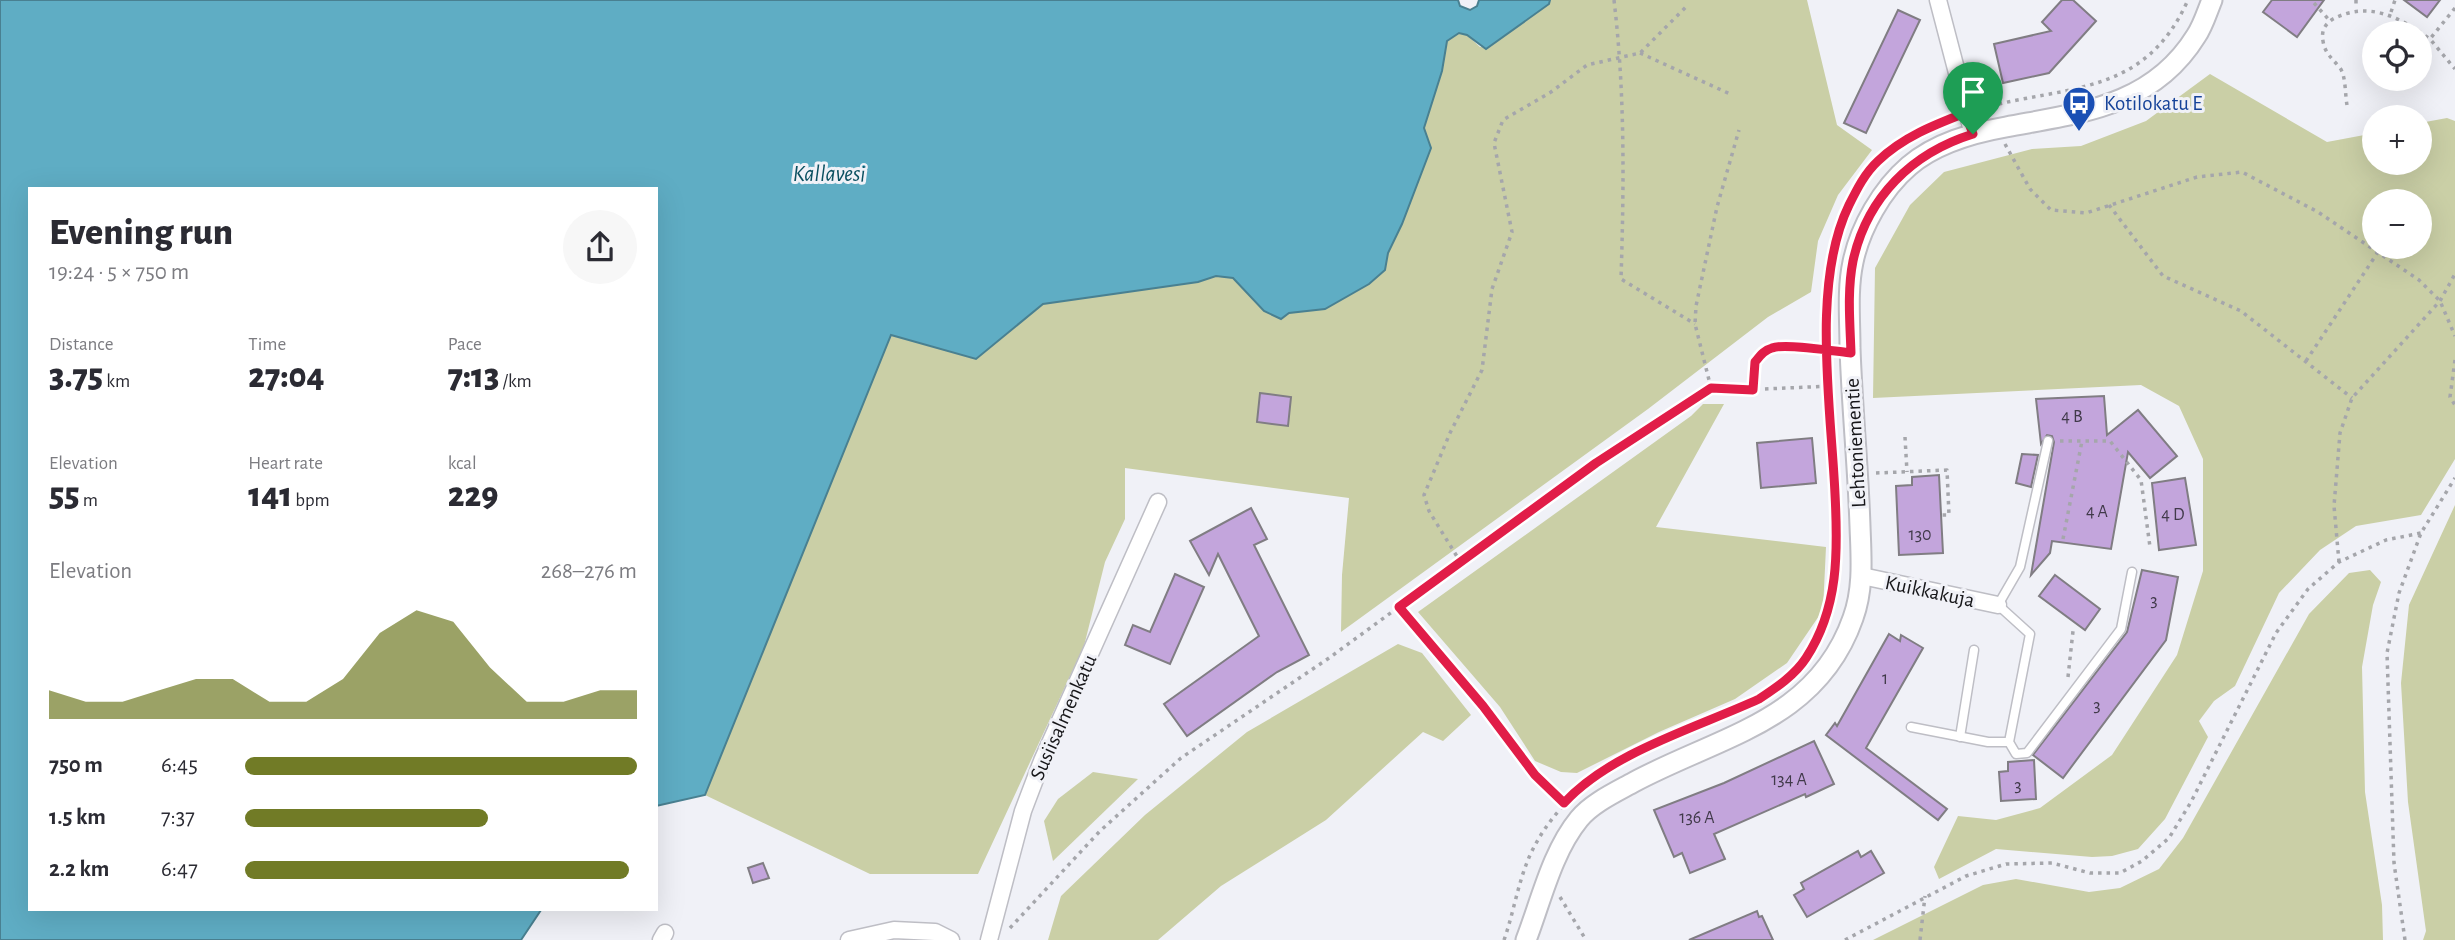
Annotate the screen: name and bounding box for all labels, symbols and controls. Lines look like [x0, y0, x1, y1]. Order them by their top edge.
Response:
map controls [2362, 21, 2432, 259]
button: locate [2362, 21, 2432, 91]
pin [1943, 62, 2003, 134]
icon: arrive [1954, 73, 1992, 111]
bus stop icon: Kotilokatu E [2060, 84, 2098, 133]
place label: Kotilokatu E [2104, 93, 2202, 114]
button: + [2362, 105, 2432, 175]
water label: Kallavesi [793, 163, 865, 186]
button: − [2362, 189, 2432, 259]
button: share [563, 210, 637, 284]
text: Evening run [49, 214, 233, 252]
text: 19:24 · 5 × 750 m [49, 261, 189, 284]
text: Distance [49, 335, 113, 354]
text: Time [248, 335, 286, 354]
text: Pace [448, 335, 482, 354]
text: 3.75 [49, 359, 103, 394]
text: 27:04 [248, 359, 325, 394]
text: 7:13 [448, 359, 499, 394]
text: km [103, 372, 130, 391]
text: /km [499, 372, 532, 391]
street label: Lehtoniementie [1842, 378, 1869, 508]
house number: 4 B [2061, 408, 2083, 426]
text: Elevation [49, 454, 118, 473]
text: Heart rate [248, 454, 323, 473]
text: kcal [448, 454, 477, 473]
text: 55 [49, 478, 80, 513]
text: 141 [248, 478, 292, 513]
text: 229 [448, 478, 498, 513]
text: m [80, 491, 98, 510]
text: bpm [292, 491, 330, 510]
house number: 4 A [2086, 503, 2109, 521]
house number: 4 D [2161, 506, 2185, 524]
house number: 130 [1908, 526, 1932, 544]
text: Elevation [49, 560, 132, 583]
text: 268–276 m [541, 560, 637, 583]
street label: Kuikkakuja [1883, 572, 1977, 611]
house number: 3 [2150, 592, 2158, 610]
street label: Susiisalmenkatu [1026, 651, 1101, 783]
house number: 1 [1882, 670, 1888, 688]
house number: 3 [2093, 697, 2101, 715]
text: 750 m [49, 754, 103, 777]
text: 6:45 [161, 754, 198, 777]
house number: 134 A [1771, 771, 1807, 789]
house number: 3 [2014, 777, 2022, 795]
text: 1.5 km [49, 806, 106, 829]
text: 7:37 [161, 806, 195, 829]
house number: 136 A [1679, 809, 1715, 827]
text: 2.2 km [49, 858, 109, 881]
text: 6:47 [161, 858, 198, 881]

